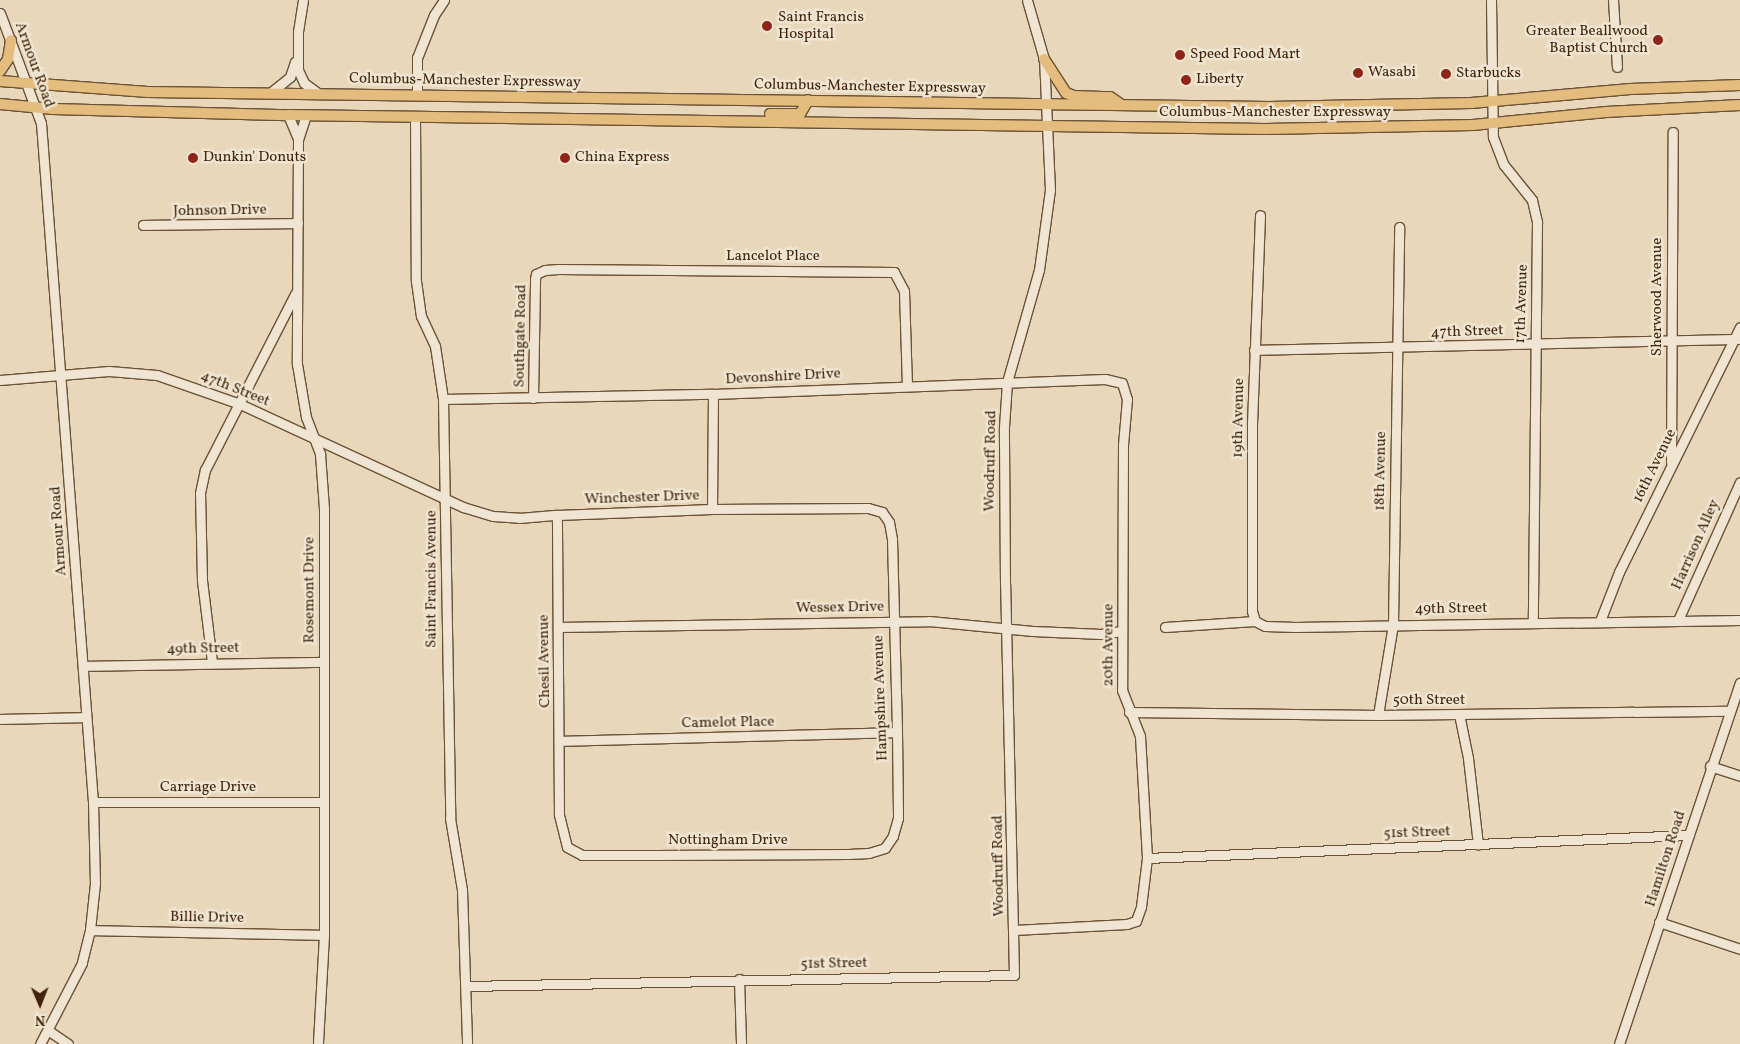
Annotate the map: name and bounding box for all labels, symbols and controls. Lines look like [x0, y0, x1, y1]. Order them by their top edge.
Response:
place label: Saint Francis Hospital [778, 8, 864, 43]
marker: Saint Francis Hospital [760, 19, 774, 33]
street label: Armour Road [10, 20, 58, 110]
place label: Greater Beallwood Baptist Church [1526, 22, 1648, 57]
marker: Greater Beallwood Baptist Church [1652, 34, 1664, 46]
place label: Speed Food Mart [1190, 46, 1301, 64]
marker: Speed Food Mart [1174, 49, 1186, 61]
place label: Wasabi [1368, 64, 1416, 82]
place label: Starbucks [1456, 65, 1521, 83]
marker: Wasabi [1352, 67, 1364, 79]
marker: Starbucks [1440, 68, 1452, 80]
street label: Columbus-Manchester Expressway [349, 70, 581, 92]
place label: Liberty [1196, 71, 1244, 89]
marker: Liberty [1180, 74, 1192, 86]
street label: Columbus-Manchester Expressway [754, 76, 986, 98]
street label: Columbus-Manchester Expressway [1159, 104, 1391, 122]
place label: Dunkin' Donuts [203, 149, 306, 167]
place label: China Express [575, 149, 669, 167]
marker: Dunkin' Donuts [187, 152, 199, 164]
marker: China Express [559, 152, 571, 164]
street label: Johnson Drive [173, 201, 267, 221]
street label: Sherwood Avenue [1649, 238, 1667, 356]
street label: Lancelot Place [726, 248, 820, 266]
street label: 17th Avenue [1512, 264, 1532, 344]
street label: Southgate Road [511, 284, 531, 388]
street label: 47th Street [1430, 322, 1504, 342]
street label: Devonshire Drive [725, 365, 841, 389]
street label: 47th Street [198, 367, 272, 411]
street label: 19th Avenue [1229, 378, 1249, 458]
street label: Woodruff Road [981, 411, 1001, 511]
street label: 16th Avenue [1629, 426, 1681, 506]
street label: 18th Avenue [1371, 431, 1391, 511]
street label: Armour Road [47, 486, 71, 576]
street label: Winchester Drive [584, 487, 700, 509]
street label: Harrison Alley [1668, 497, 1724, 593]
street label: Saint Francis Avenue [423, 510, 441, 648]
street label: Rosemont Drive [301, 537, 319, 643]
street label: Wessex Drive [796, 598, 884, 618]
street label: 49th Street [1414, 599, 1488, 619]
street label: 20th Avenue [1100, 603, 1118, 687]
street label: Chesil Avenue [535, 614, 555, 708]
street label: Hampshire Avenue [870, 635, 892, 761]
street label: 49th Street [166, 639, 240, 659]
street label: 50th Street [1393, 692, 1465, 710]
street label: Camelot Place [681, 713, 775, 733]
street label: Carriage Drive [160, 779, 256, 797]
street label: Hamilton Road [1642, 809, 1690, 909]
street label: Woodruff Road [989, 816, 1009, 916]
street label: 51st Street [1383, 823, 1451, 843]
street label: Nottingham Drive [668, 832, 788, 850]
street label: Billie Drive [170, 908, 244, 928]
street label: 51st Street [800, 954, 868, 974]
north arrow [15, 979, 65, 1029]
text: N [35, 1010, 46, 1029]

